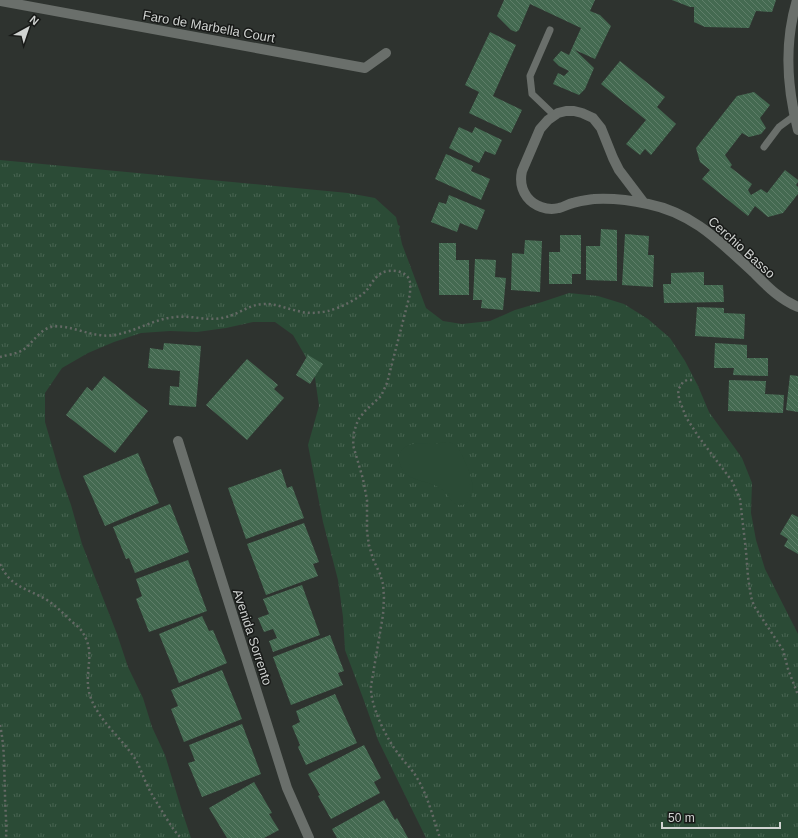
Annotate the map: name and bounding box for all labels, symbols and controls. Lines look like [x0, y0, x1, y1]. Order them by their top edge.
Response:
north arrow [8, 8, 48, 48]
street label: Faro de Marbella Court [142, 8, 276, 46]
text: N [28, 13, 41, 28]
street label: Cerchio Basso [705, 214, 778, 281]
street label: Avenida Sorrento [230, 587, 275, 687]
scale bar [662, 804, 780, 830]
text: 50 m [668, 811, 695, 825]

